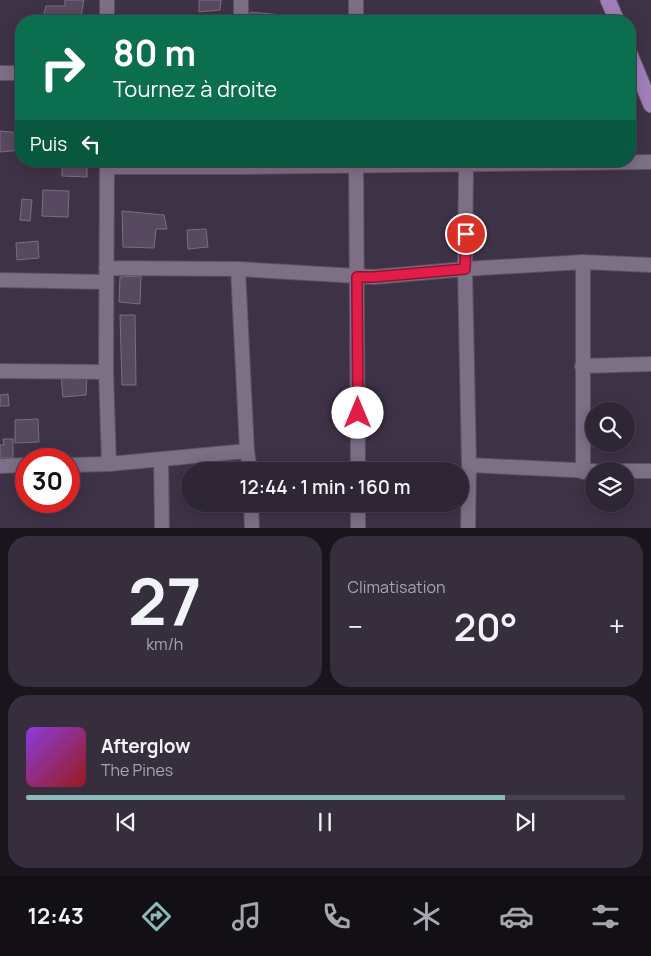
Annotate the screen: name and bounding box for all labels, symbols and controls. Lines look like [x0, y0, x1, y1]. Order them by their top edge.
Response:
text: 80 m [113, 29, 196, 77]
icon: right [30, 35, 95, 100]
text: Tournez à droite [113, 74, 277, 104]
icon: left [77, 130, 105, 158]
text: Puis [30, 131, 67, 157]
pin [445, 213, 487, 255]
icon: arrive [452, 220, 480, 248]
position arrow [331, 386, 383, 438]
map controls [585, 402, 635, 512]
button: search [585, 402, 635, 452]
speed limit sign: 30 [15, 448, 80, 513]
button: layers [585, 462, 635, 512]
text: 12:44 · 1 min · 160 m [240, 474, 410, 500]
text: 27 [128, 556, 201, 645]
text: Climatisation [348, 576, 445, 598]
text: 20° [454, 600, 518, 652]
text: − [348, 607, 363, 645]
text: + [609, 607, 625, 645]
text: km/h [146, 633, 183, 655]
text: Afterglow [101, 733, 190, 759]
text: The Pines [101, 759, 173, 781]
icon: previous [112, 808, 140, 836]
icon: pause [311, 808, 339, 836]
icon: next [511, 808, 539, 836]
icon: directions [139, 899, 174, 934]
icon: music [229, 899, 264, 934]
icon: phone [319, 899, 354, 934]
icon: climate [409, 899, 444, 934]
icon: car [499, 899, 534, 934]
icon: filters [588, 899, 623, 934]
text: 12:43 [27, 901, 84, 931]

